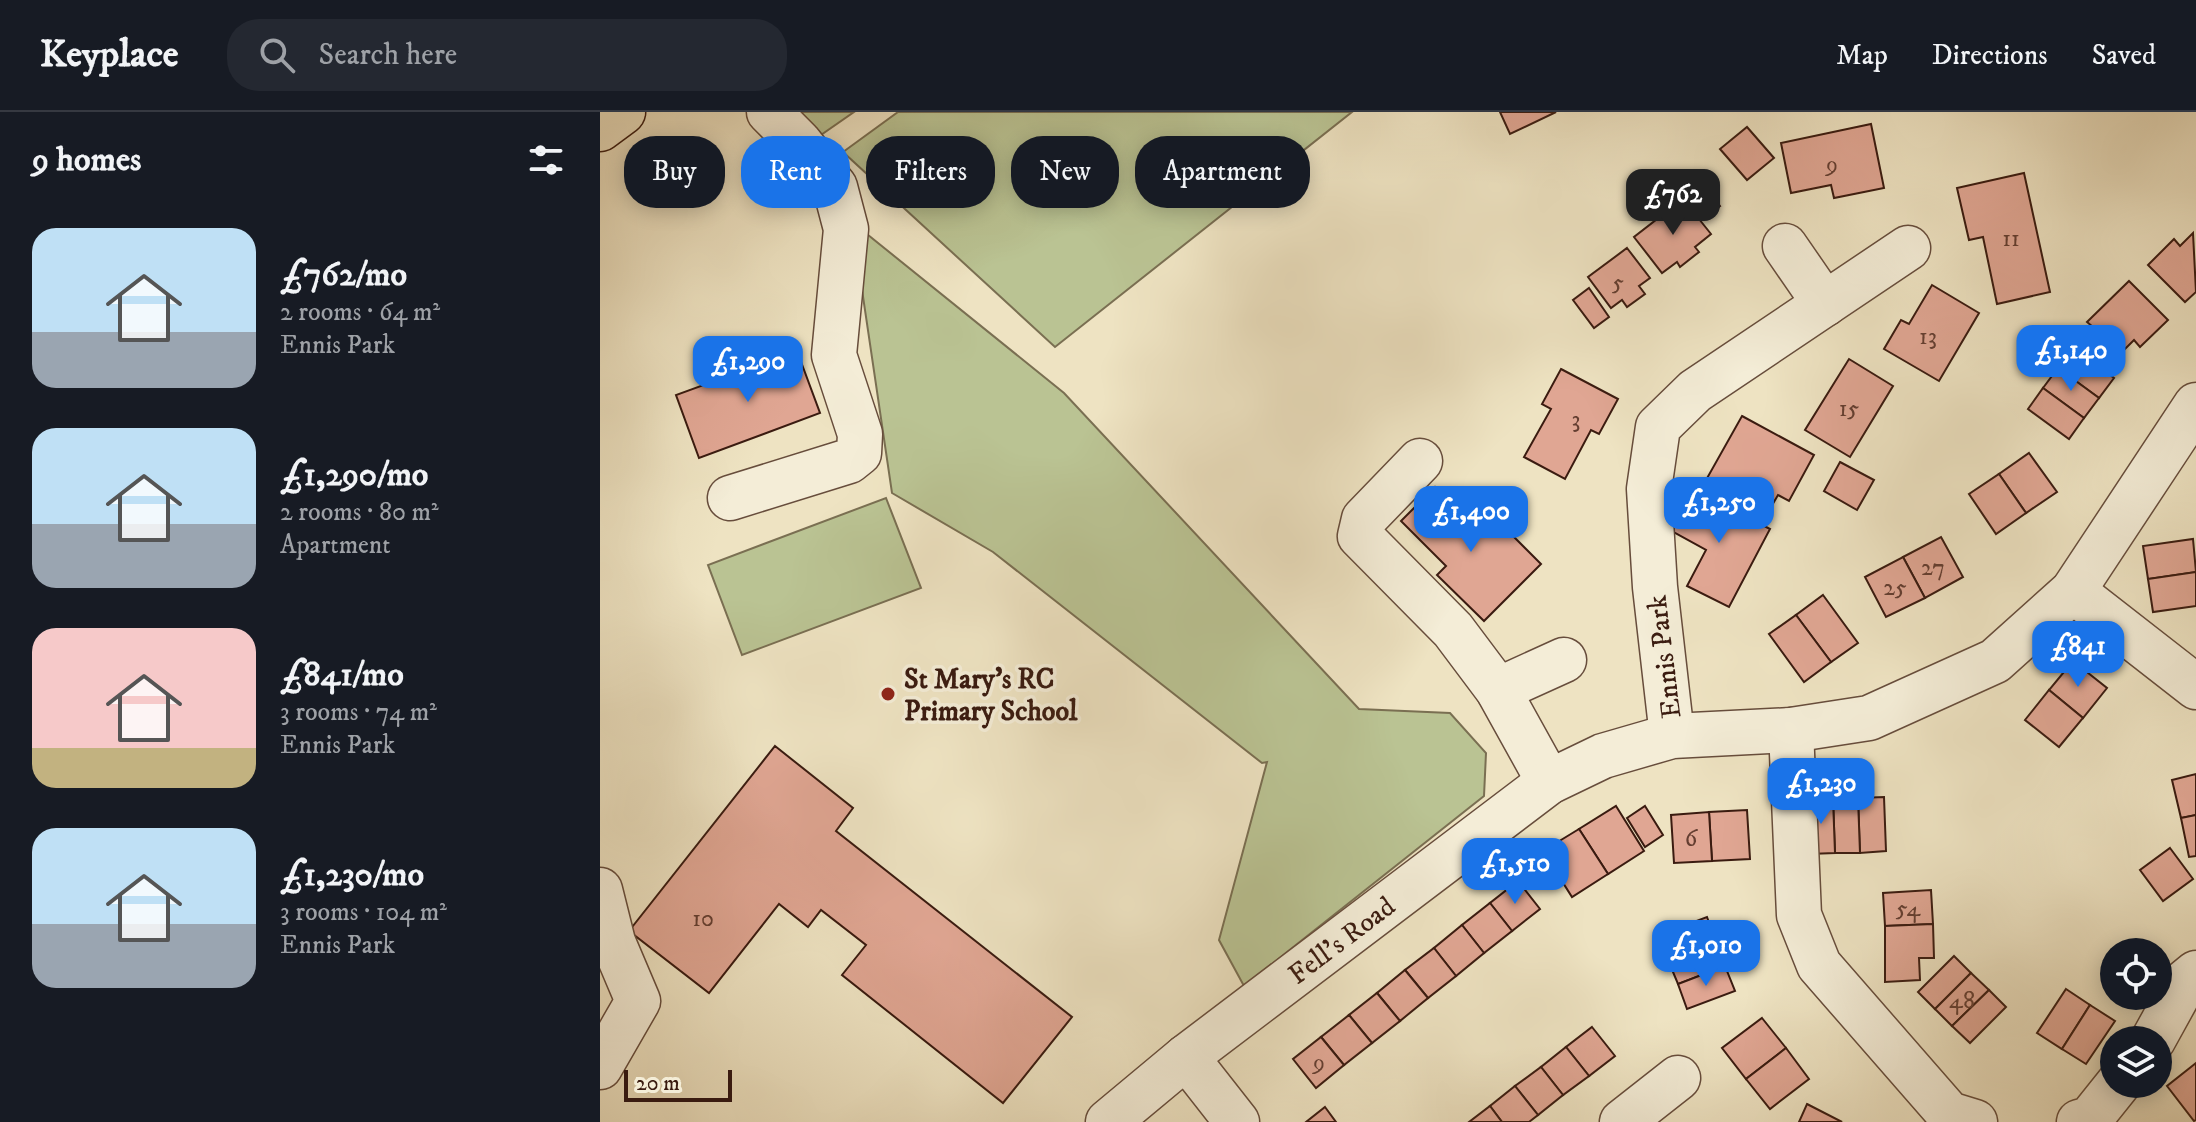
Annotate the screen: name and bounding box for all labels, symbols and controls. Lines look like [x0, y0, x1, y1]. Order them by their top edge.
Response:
search box [227, 19, 787, 91]
text: Keyplace [40, 31, 179, 79]
icon: search [255, 33, 299, 77]
text: Search here [319, 37, 457, 74]
text: Map [1836, 38, 1888, 73]
text: Directions [1932, 38, 2048, 73]
text: Saved [2092, 38, 2156, 73]
chip: Buy [624, 136, 725, 208]
chip: Rent [741, 136, 850, 208]
chip: Filters [866, 136, 995, 208]
chip: New [1011, 136, 1119, 208]
chip: Apartment [1135, 136, 1310, 208]
icon: filters [524, 138, 568, 182]
text: 9 homes [32, 139, 141, 181]
house number: 9 [1825, 150, 1838, 180]
pin: £762 [1626, 169, 1720, 237]
text: £762 [1644, 178, 1702, 211]
house number: 11 [2002, 224, 2020, 254]
text: £762/mo [280, 254, 407, 296]
icon: home [96, 260, 192, 356]
house number: 5 [1612, 268, 1624, 298]
text: 2 rooms · 64 m² [280, 296, 440, 329]
house number: 13 [1919, 322, 1937, 352]
pin: £1,140 [2006, 325, 2136, 393]
text: Ennis Park [280, 329, 395, 362]
text: £1,140 [2034, 334, 2108, 367]
pin: £1,290 [683, 336, 813, 404]
text: £1,290 [711, 345, 785, 378]
house number: 15 [1839, 394, 1859, 424]
house number: 3 [1572, 405, 1580, 435]
text: £1,290/mo [280, 454, 428, 496]
icon: home [96, 460, 192, 556]
pin: £1,250 [1654, 477, 1784, 545]
pin: £1,400 [1406, 486, 1536, 554]
text: £1,250 [1682, 486, 1756, 519]
text: £1,400 [1432, 495, 1510, 528]
text: 2 rooms · 80 m² [280, 496, 439, 529]
text: Apartment [280, 529, 391, 562]
house number: 27 [1921, 553, 1945, 583]
house number: 25 [1883, 573, 1907, 603]
street label: Ennis Park [1640, 593, 1689, 720]
pin: £841 [2031, 621, 2125, 689]
text: £841 [2050, 630, 2106, 663]
text: £841/mo [280, 654, 404, 696]
icon: home [96, 660, 192, 756]
place label: St Mary's RC Primary School [904, 662, 1078, 729]
marker: St Mary's RC Primary School [879, 685, 897, 703]
text: 3 rooms · 74 m² [280, 696, 437, 729]
text: Ennis Park [280, 729, 395, 762]
pin: £1,230 [1756, 758, 1886, 826]
text: £1,230 [1785, 767, 1857, 800]
house number: 6 [1685, 824, 1699, 854]
pin: £1,510 [1450, 838, 1580, 906]
text: £1,510 [1480, 847, 1550, 880]
text: £1,230/mo [280, 854, 424, 896]
icon: home [96, 860, 192, 956]
street label: Fell's Road [1281, 889, 1402, 992]
house number: 54 [1896, 894, 1921, 924]
text: 3 rooms · 104 m² [280, 896, 447, 929]
house number: 10 [692, 904, 714, 934]
pin: £1,010 [1641, 920, 1771, 988]
text: Ennis Park [280, 929, 395, 962]
text: £1,010 [1670, 929, 1742, 962]
map controls [2100, 938, 2172, 1098]
button: locate [2100, 938, 2172, 1010]
house number: 48 [1949, 986, 1975, 1016]
button: layers [2100, 1026, 2172, 1098]
house number: 9 [1312, 1048, 1325, 1078]
scale bar [624, 1066, 732, 1102]
text: 20 m [636, 1070, 680, 1097]

